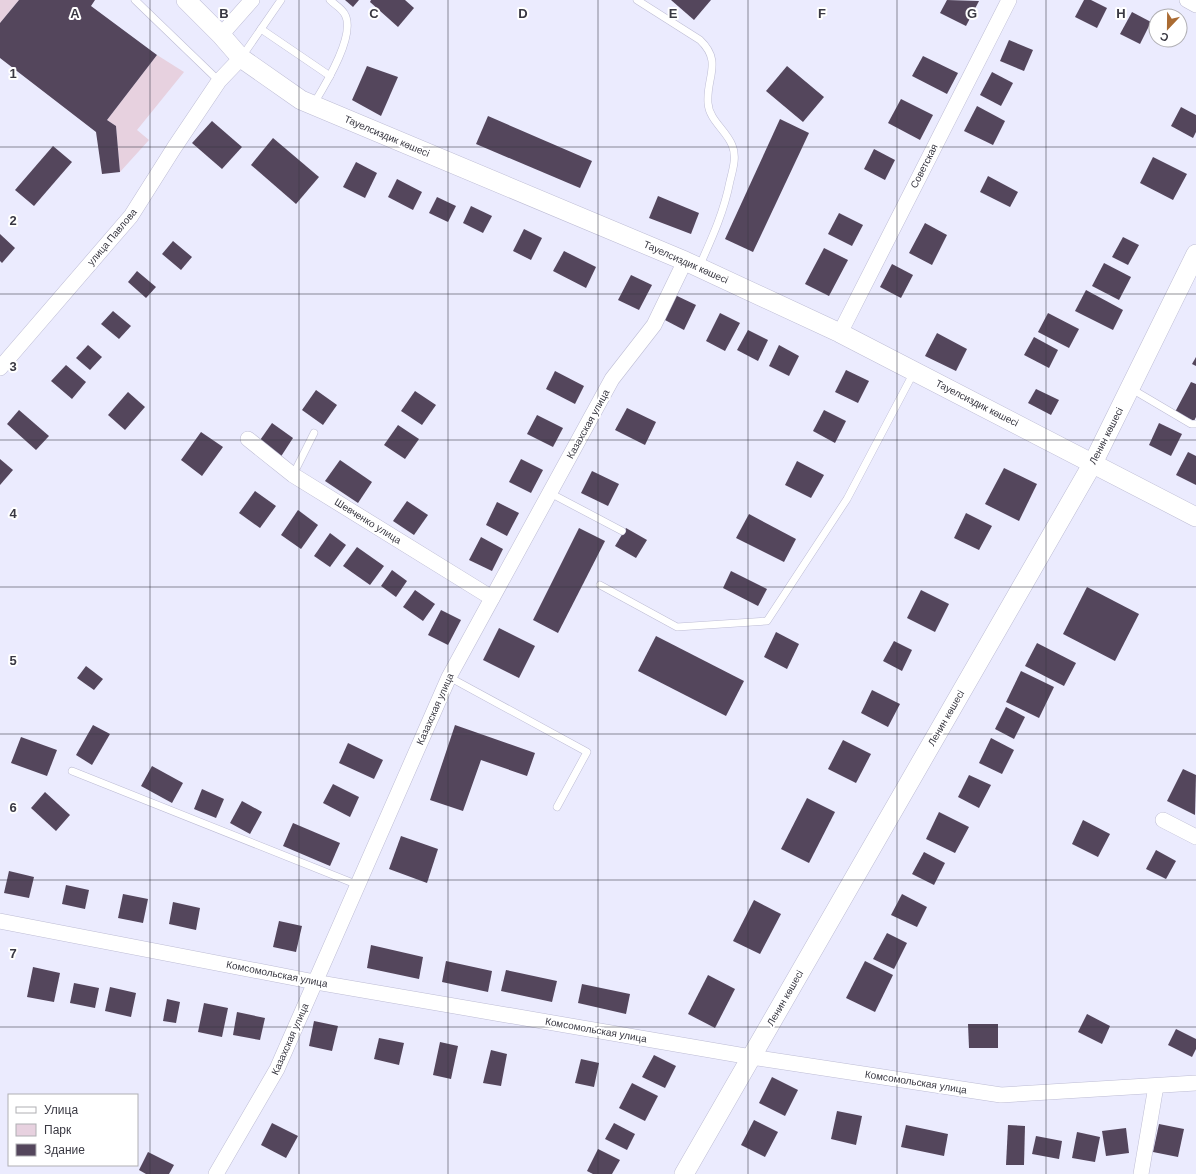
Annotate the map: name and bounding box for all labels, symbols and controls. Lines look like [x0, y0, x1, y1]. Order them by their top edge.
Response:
text: A [70, 6, 80, 21]
text: B [219, 6, 229, 21]
text: C [369, 6, 379, 21]
text: D [518, 6, 528, 21]
text: E [669, 6, 678, 21]
text: F [818, 6, 826, 21]
text: G [967, 6, 977, 21]
text: H [1116, 6, 1126, 21]
north arrow [1148, 8, 1188, 48]
text: С [1158, 30, 1170, 44]
text: 1 [9, 66, 17, 81]
street label: Тауелсиздик көшесі [343, 113, 431, 159]
street label: Советская [908, 142, 940, 190]
street label: улица Павлова [85, 206, 139, 267]
text: 2 [9, 213, 17, 228]
street label: Тауелсиздик көшесі [642, 238, 730, 286]
text: 3 [9, 359, 17, 374]
street label: Тауелсиздик көшесі [934, 377, 1020, 429]
street label: Казахская улица [564, 387, 612, 460]
street label: Ленин көшесі [1087, 406, 1125, 466]
street label: Шевченко улица [333, 496, 404, 546]
text: 4 [9, 506, 17, 521]
text: 5 [9, 653, 17, 668]
street label: Казахская улица [414, 671, 456, 746]
street label: Ленин көшесі [926, 688, 966, 748]
text: 6 [9, 800, 17, 815]
text: 7 [9, 946, 17, 961]
street label: Комсомольская улица [225, 959, 329, 989]
street label: Ленин көшесі [765, 968, 805, 1028]
street label: Казахская улица [269, 1001, 311, 1076]
street label: Комсомольская улица [544, 1016, 648, 1044]
street label: Комсомольская улица [864, 1069, 968, 1096]
legend [8, 1094, 138, 1166]
text: Улица [44, 1103, 78, 1117]
text: Парк [44, 1123, 72, 1137]
text: Здание [44, 1143, 85, 1157]

